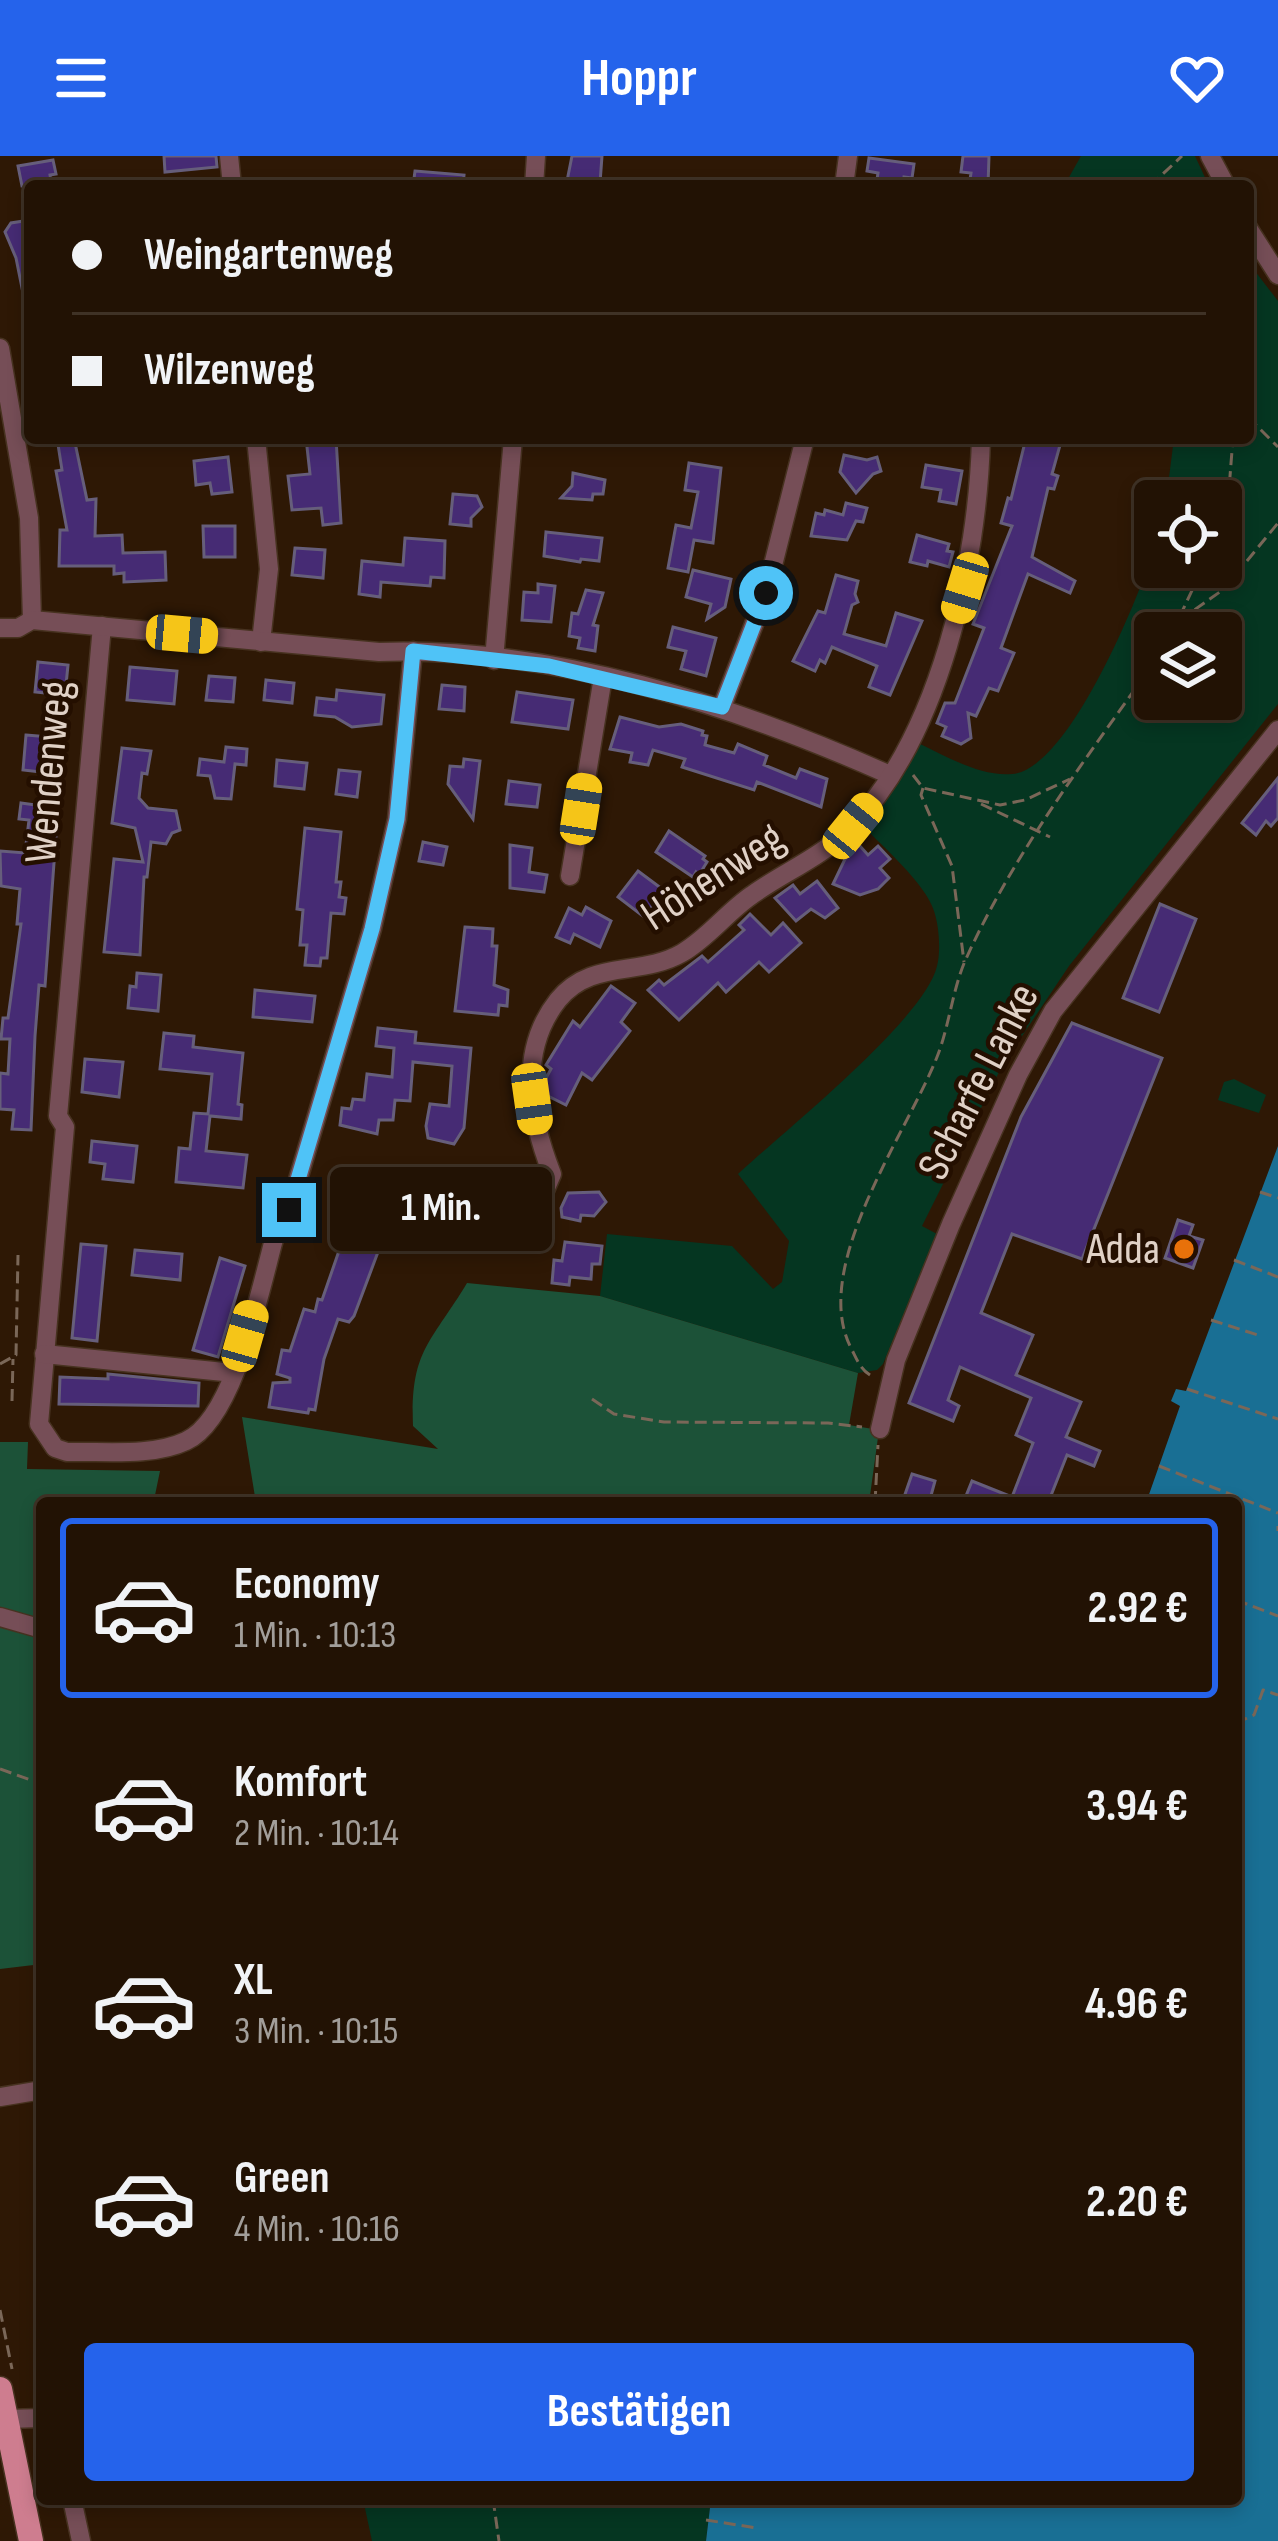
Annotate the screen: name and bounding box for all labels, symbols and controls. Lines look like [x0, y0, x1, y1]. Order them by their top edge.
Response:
icon: menu [48, 45, 114, 111]
icon: heart [1164, 45, 1230, 111]
text: Hoppr [581, 46, 697, 111]
text: Weingartenweg [144, 228, 393, 283]
text: Wilzenweg [144, 343, 315, 398]
map controls [1134, 480, 1242, 720]
button: locate [1134, 480, 1242, 588]
car [937, 548, 993, 628]
route start [739, 566, 793, 620]
button: layers [1134, 612, 1242, 720]
car [145, 613, 219, 655]
street label: Wendenweg [14, 678, 84, 866]
car [558, 771, 604, 847]
car [816, 787, 890, 865]
street label: Höhenweg [631, 811, 795, 943]
street label: Scharfe Lanke [906, 975, 1052, 1189]
car [509, 1061, 555, 1137]
callout: 1 Min. [331, 1168, 553, 1252]
route end [262, 1183, 316, 1237]
text: 1 Min. [401, 1185, 481, 1232]
place label: Adda [1086, 1222, 1160, 1277]
marker: Adda [1171, 1236, 1197, 1262]
car [218, 1296, 272, 1376]
icon: car [90, 1554, 198, 1662]
text: Economy [234, 1557, 380, 1612]
text: 2.92 € [1088, 1581, 1188, 1636]
text: 1 Min. · 10:13 [234, 1612, 396, 1659]
icon: car [90, 1752, 198, 1860]
text: Komfort [234, 1755, 367, 1810]
text: 3.94 € [1086, 1779, 1188, 1834]
text: 2 Min. · 10:14 [234, 1810, 399, 1857]
icon: car [90, 1950, 198, 2058]
text: XL [234, 1953, 273, 2008]
text: 4.96 € [1085, 1977, 1188, 2032]
text: 3 Min. · 10:15 [234, 2008, 398, 2055]
icon: car [90, 2148, 198, 2256]
text: Green [234, 2151, 330, 2206]
text: 2.20 € [1086, 2175, 1188, 2230]
text: 4 Min. · 10:16 [234, 2206, 400, 2253]
button: Bestätigen [84, 2343, 1194, 2481]

